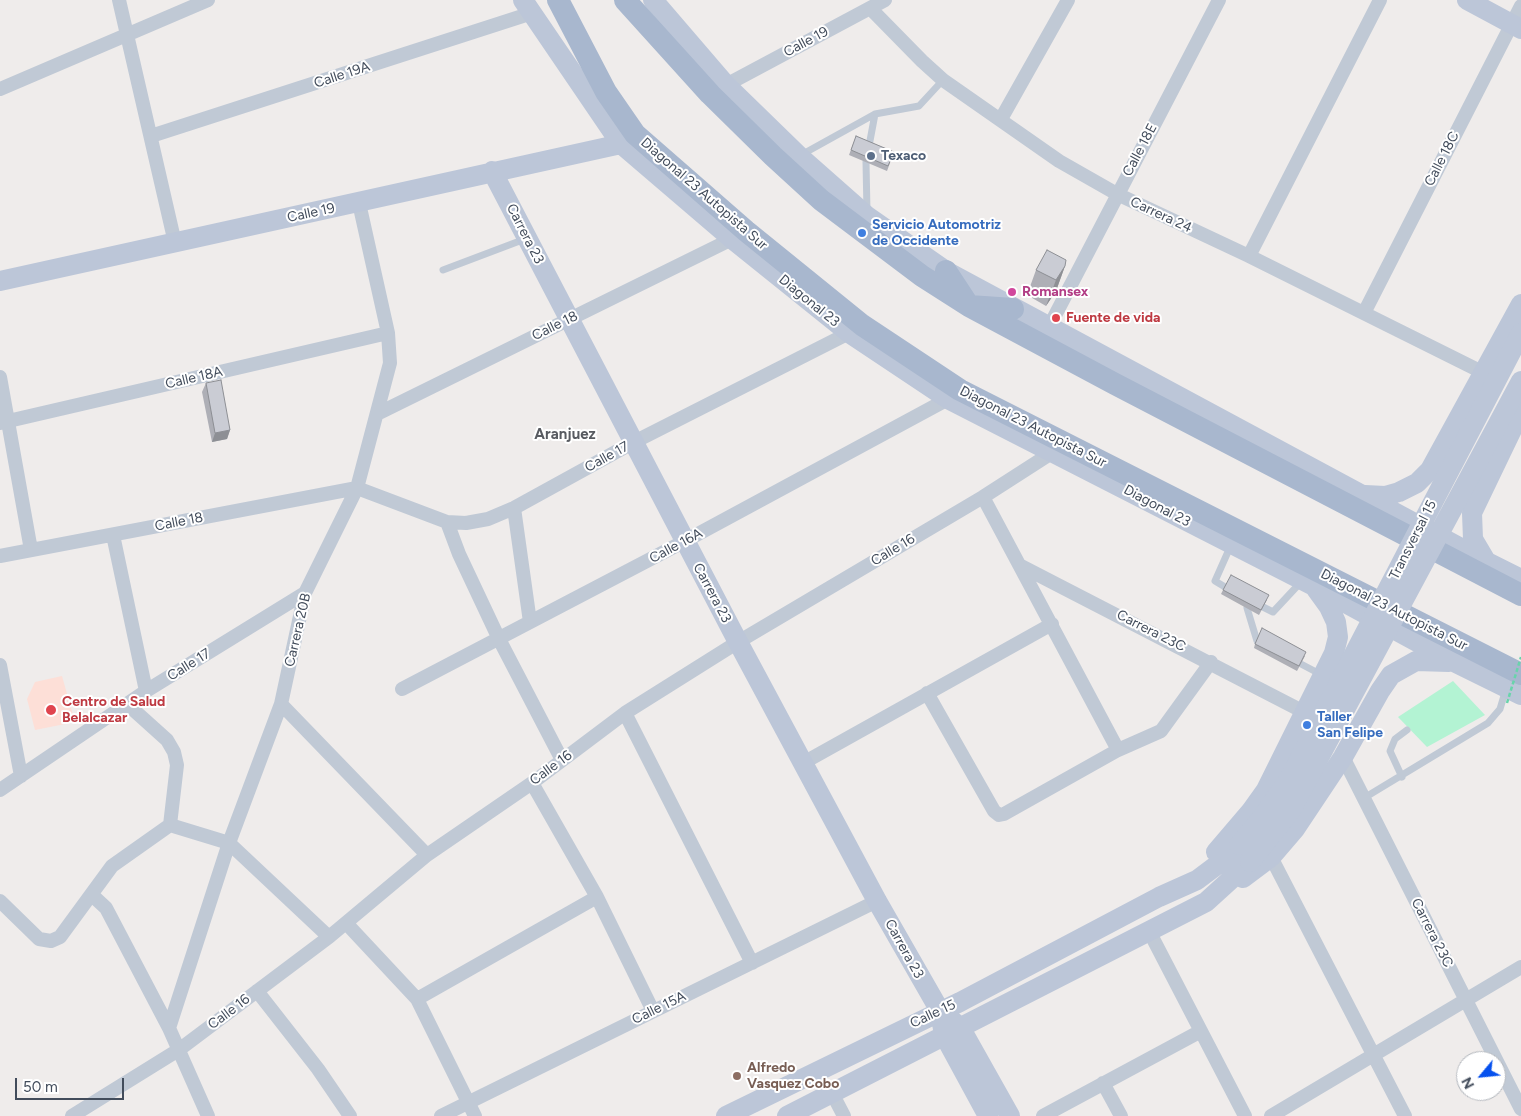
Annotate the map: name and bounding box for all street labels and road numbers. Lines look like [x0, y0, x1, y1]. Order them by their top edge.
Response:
street label: Calle 19 [781, 23, 831, 61]
street label: Calle 19A [312, 58, 372, 92]
street label: Calle 18E [1119, 121, 1161, 179]
street label: Calle 18C [1421, 129, 1463, 189]
street label: Diagonal 23 Autopista Sur [637, 134, 771, 254]
street label: Carrera 24 [1127, 193, 1195, 237]
street label: Calle 19 [286, 200, 336, 226]
street label: Carrera 23 [503, 201, 547, 267]
street label: Diagonal 23 [775, 271, 843, 331]
street label: Calle 18 [529, 308, 581, 344]
street label: Calle 18A [164, 363, 224, 393]
street label: Diagonal 23 Autopista Sur [957, 383, 1109, 471]
street label: Calle 17 [582, 438, 632, 476]
street label: Diagonal 23 [1121, 481, 1193, 531]
street label: Transversal 15 [1386, 498, 1440, 582]
street label: Calle 18 [153, 509, 205, 535]
street label: Calle 16A [647, 525, 705, 567]
street label: Calle 16 [868, 530, 918, 570]
street label: Carrera 23 [689, 560, 735, 626]
street label: Diagonal 23 Autopista Sur [1318, 566, 1470, 654]
street label: Carrera 20B [281, 592, 315, 668]
street label: Carrera 23C [1114, 606, 1188, 656]
street label: Calle 17 [164, 645, 214, 685]
street label: Calle 16 [527, 747, 575, 789]
street label: Carrera 23C [1407, 896, 1457, 970]
street label: Carrera 23 [881, 916, 927, 982]
street label: Calle 15A [629, 988, 689, 1028]
street label: Calle 16 [205, 991, 253, 1033]
street label: Calle 15 [908, 996, 958, 1032]

